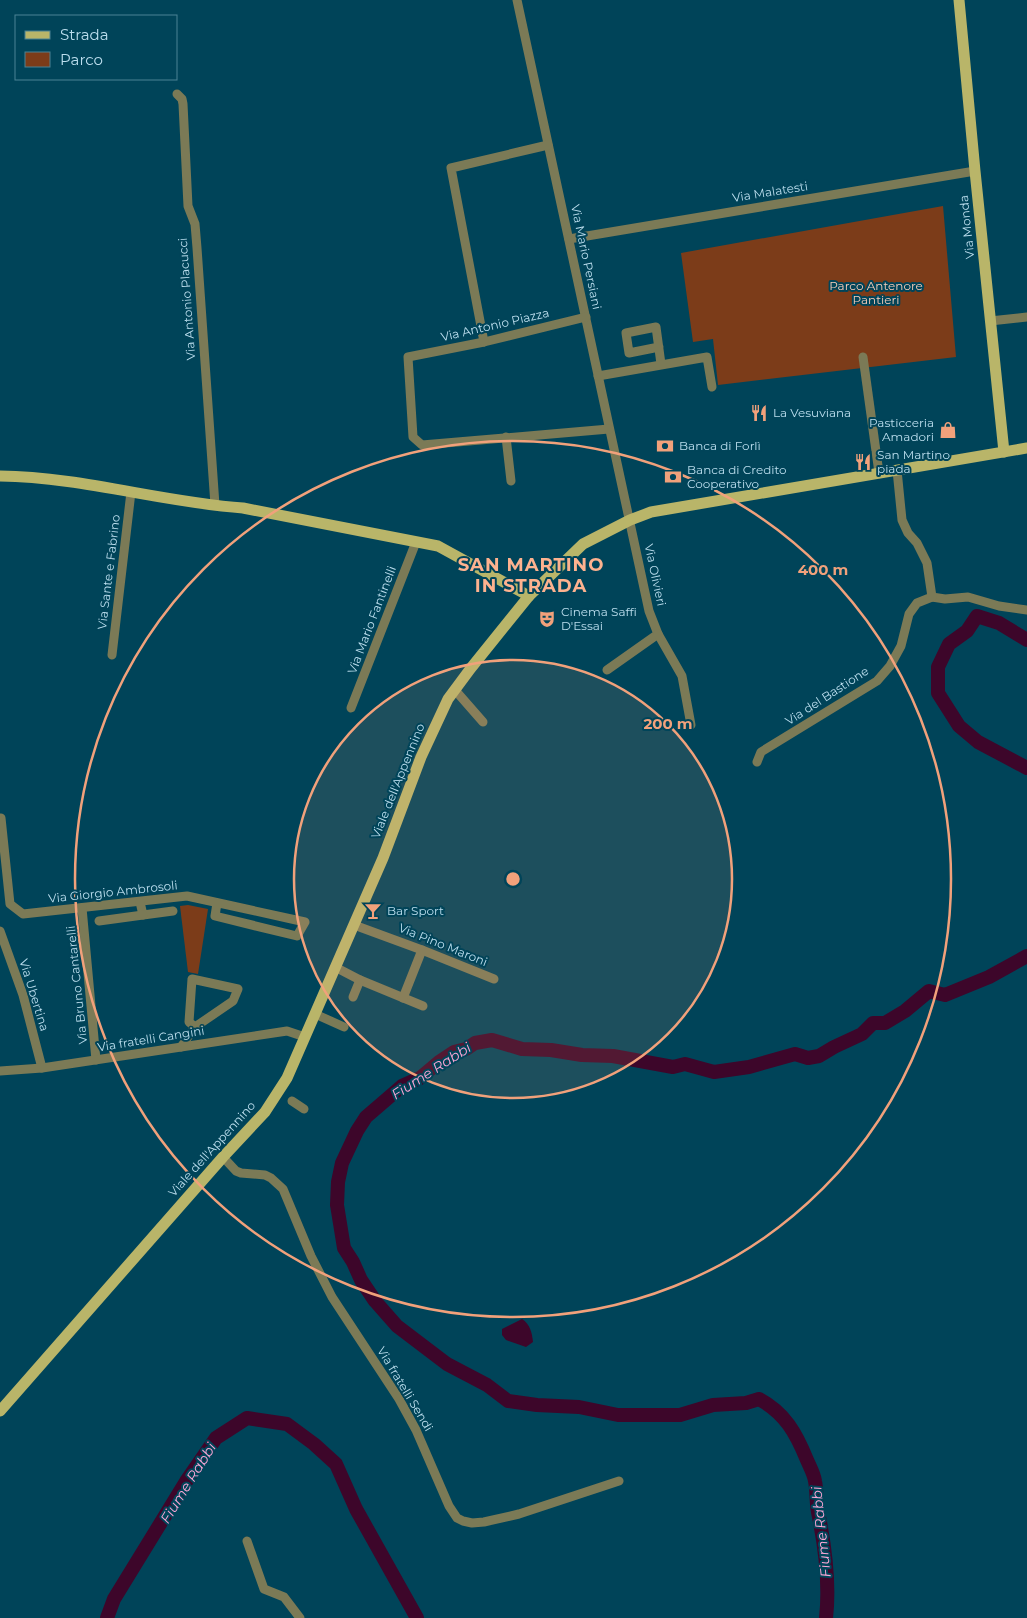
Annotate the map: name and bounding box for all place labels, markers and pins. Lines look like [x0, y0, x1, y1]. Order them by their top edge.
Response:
restaurant icon: La Vesuviana [749, 403, 769, 423]
place label: La Vesuviana [773, 405, 851, 420]
place label: Pasticceria Amadori [869, 415, 934, 444]
shop icon: Pasticceria Amadori [938, 420, 958, 440]
bank icon: Banca di Forlì [655, 436, 675, 456]
place label: Banca di Forlì [679, 438, 761, 453]
place label: San Martino piada [877, 447, 950, 476]
restaurant icon: San Martino piada [853, 452, 873, 472]
place label: Banca di Credito Cooperativo [687, 462, 787, 491]
bank icon: Banca di Credito Cooperativo [663, 467, 683, 487]
place label: Cinema Saffi D'Essai [561, 604, 637, 633]
theatre icon: Cinema Saffi D'Essai [537, 609, 557, 629]
centre of rings [504, 870, 522, 888]
bar icon: Bar Sport [363, 901, 383, 921]
place label: Bar Sport [387, 903, 444, 918]

